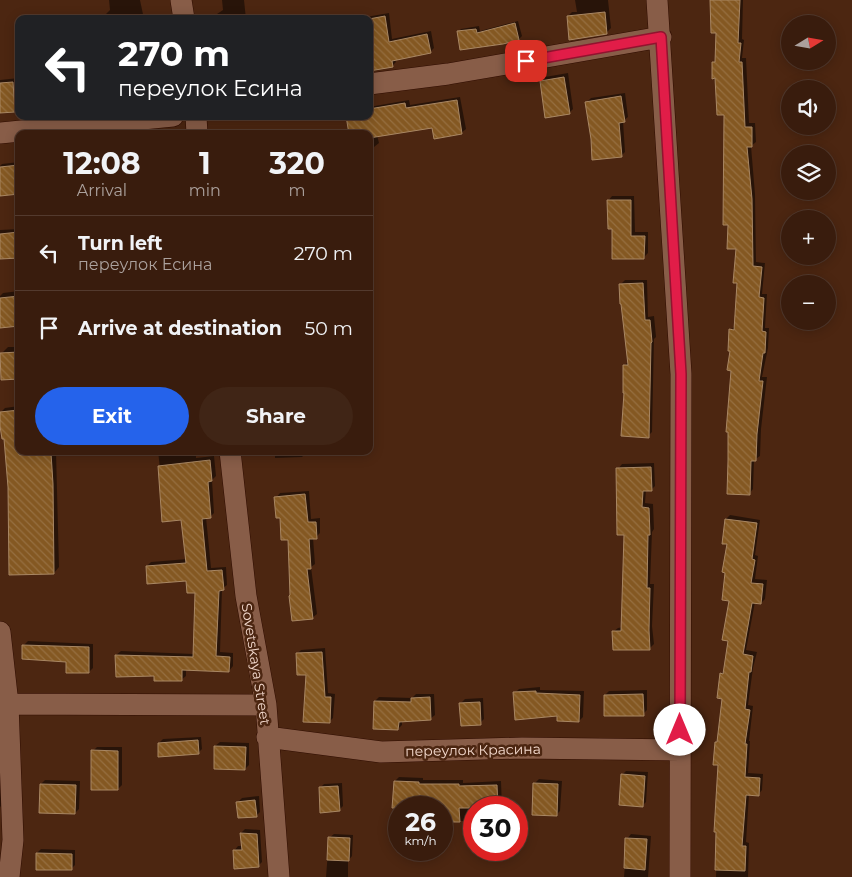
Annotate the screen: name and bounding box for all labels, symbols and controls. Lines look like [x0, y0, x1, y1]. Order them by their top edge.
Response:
north arrow [781, 15, 836, 70]
map controls [781, 15, 836, 330]
text: 270 m [118, 32, 230, 75]
icon: left [35, 35, 100, 100]
pin [505, 40, 547, 82]
icon: arrive [512, 47, 540, 75]
text: переулок Есина [118, 75, 303, 102]
button: sound [781, 80, 836, 135]
text: 12:08 [63, 145, 141, 182]
text: 1 [199, 145, 211, 182]
text: 320 [269, 145, 325, 182]
button: layers [781, 145, 836, 200]
text: Arrival [77, 181, 127, 200]
text: min [189, 181, 221, 200]
text: m [288, 181, 305, 200]
button: + [781, 210, 836, 265]
text: Turn left [78, 232, 163, 255]
icon: left [35, 239, 63, 267]
text: 270 m [294, 242, 353, 265]
text: переулок Есина [78, 255, 212, 274]
button: − [781, 275, 836, 330]
icon: arrive [35, 314, 63, 342]
text: Arrive at destination [78, 317, 282, 340]
text: 50 m [305, 317, 353, 340]
button: Exit [35, 387, 189, 445]
button: Share [199, 387, 353, 445]
street label: Sovetskaya Street [237, 602, 275, 727]
position arrow [653, 703, 705, 755]
street label: переулок Красина [405, 740, 541, 760]
speed limit sign: 30 [463, 796, 528, 861]
text: 26 [405, 807, 436, 837]
text: km/h [404, 833, 437, 848]

